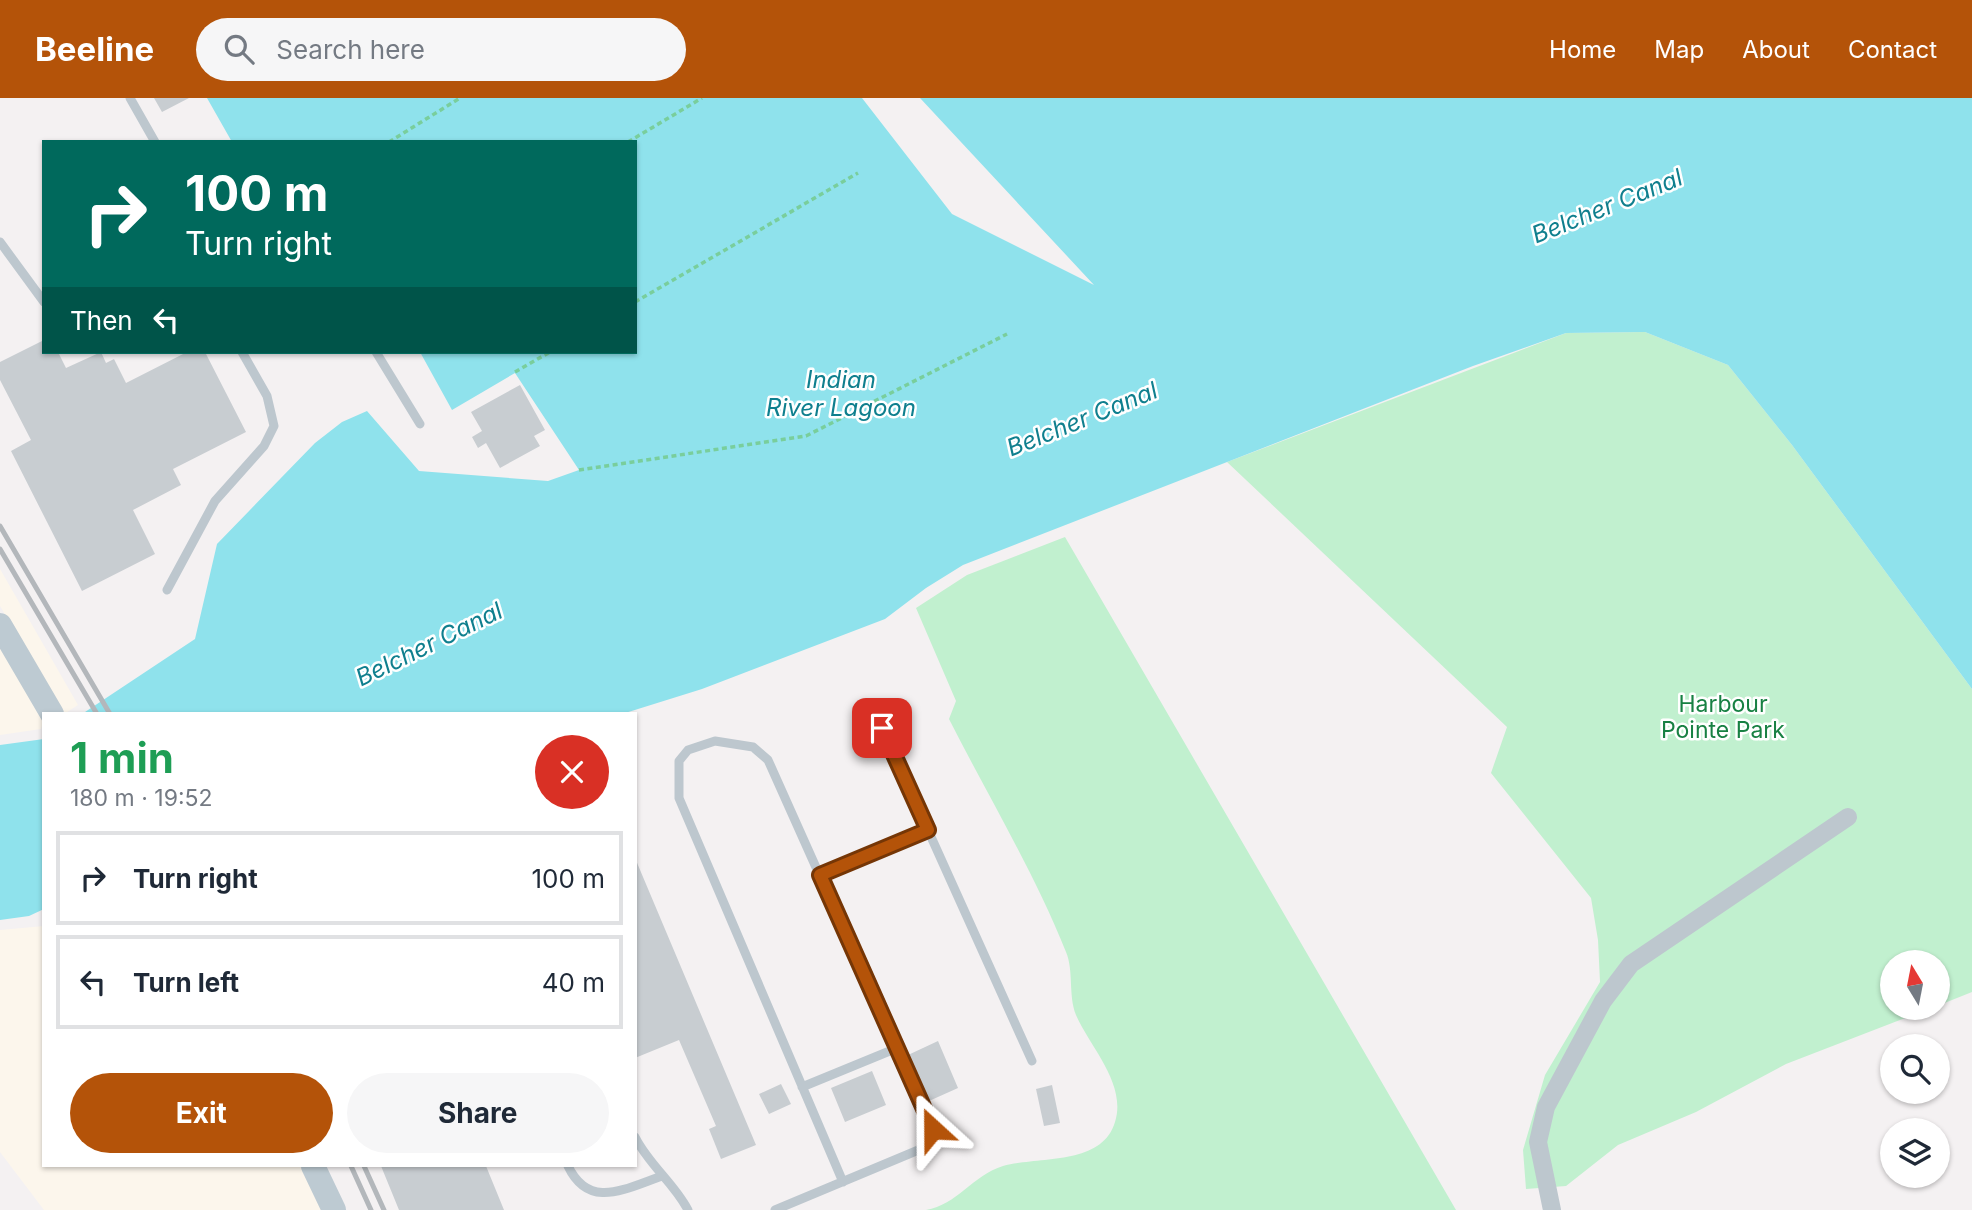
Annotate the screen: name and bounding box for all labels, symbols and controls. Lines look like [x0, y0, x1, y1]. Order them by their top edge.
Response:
search box [196, 18, 686, 81]
text: Beeline [35, 29, 154, 69]
icon: search [220, 30, 258, 68]
text: Search here [276, 34, 425, 65]
text: Home [1549, 35, 1616, 64]
text: Map [1654, 35, 1704, 64]
text: About [1742, 35, 1810, 64]
text: Contact [1848, 35, 1937, 64]
water label: Belcher Canal [1527, 163, 1687, 249]
text: 100 m [185, 164, 329, 223]
icon: right [70, 168, 161, 259]
text: Turn right [185, 224, 332, 263]
icon: left [147, 301, 185, 339]
text: Then [70, 305, 133, 336]
water label: Indian River Lagoon [766, 365, 916, 422]
water label: Belcher Canal [1002, 376, 1162, 462]
water label: Belcher Canal [351, 596, 507, 692]
park label: Harbour Pointe Park [1661, 690, 1785, 744]
pin [852, 698, 912, 758]
icon: arrive [863, 709, 901, 747]
text: 1 min [70, 732, 174, 783]
button: close [535, 735, 609, 809]
text: 180 m · 19:52 [70, 784, 213, 812]
icon: right [74, 859, 112, 897]
text: Turn right [133, 863, 258, 894]
text: 100 m [532, 863, 605, 894]
north arrow [1880, 950, 1950, 1020]
map controls [1880, 950, 1950, 1188]
icon: left [74, 963, 112, 1001]
text: Turn left [133, 967, 239, 998]
text: 40 m [542, 967, 605, 998]
button: search [1880, 1034, 1950, 1104]
button: Exit [70, 1073, 333, 1153]
button: Share [347, 1073, 609, 1153]
position arrow [896, 1092, 970, 1166]
button: layers [1880, 1118, 1950, 1188]

